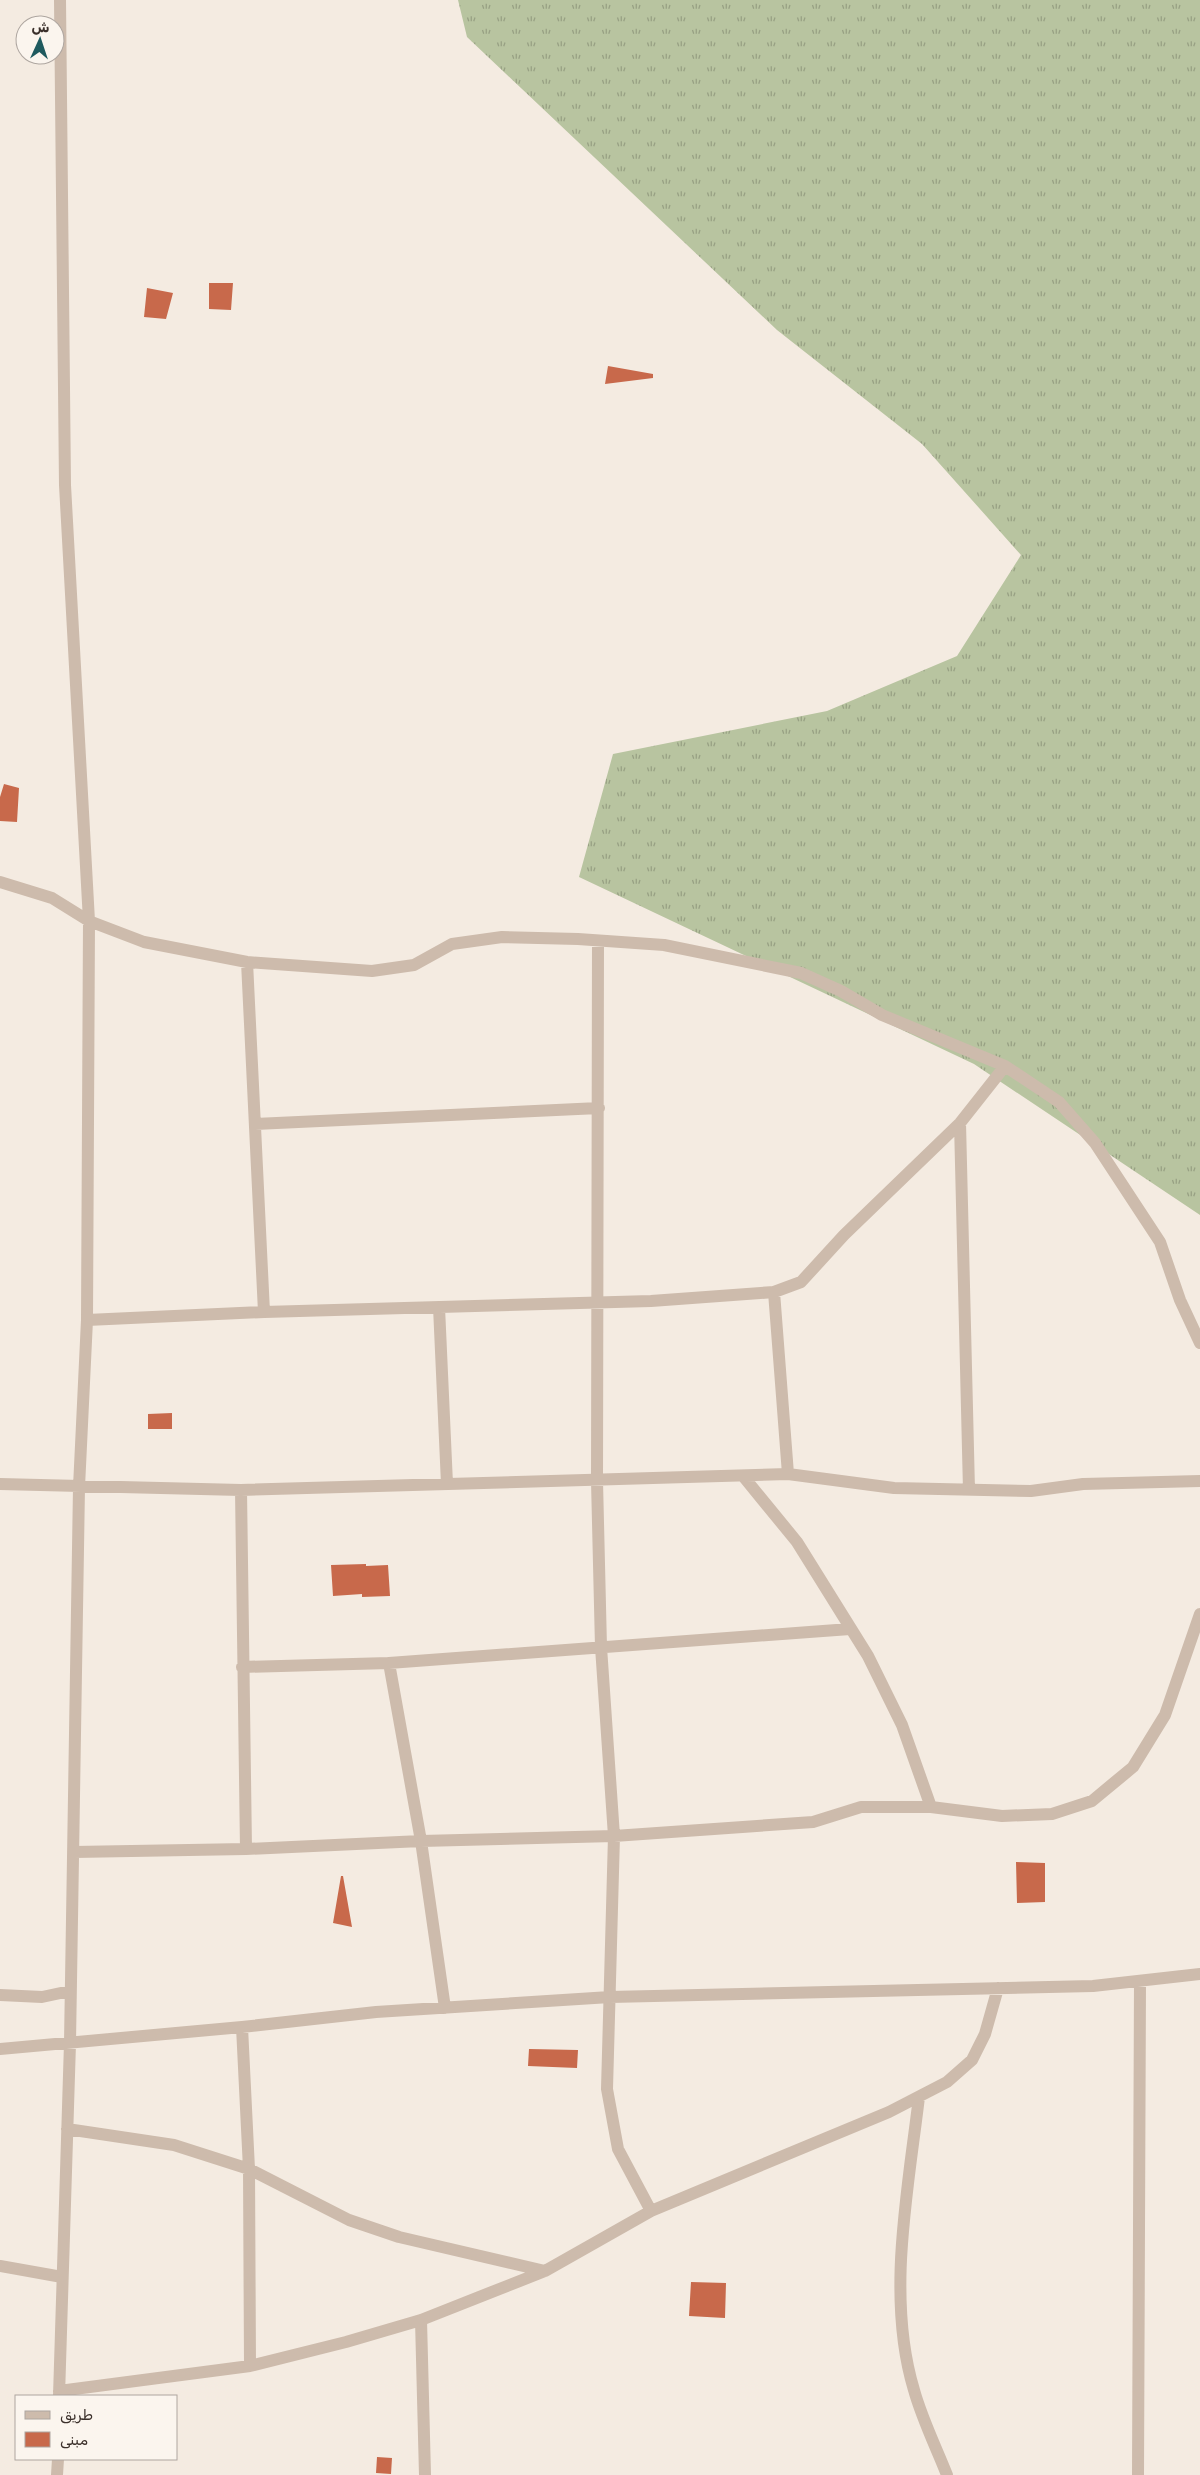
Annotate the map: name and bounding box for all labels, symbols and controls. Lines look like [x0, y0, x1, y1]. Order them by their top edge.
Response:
north arrow [15, 15, 65, 65]
text: ش [31, 19, 50, 36]
legend [15, 2395, 178, 2460]
text: طريق [60, 2406, 93, 2424]
text: مبنى [60, 2431, 88, 2449]

